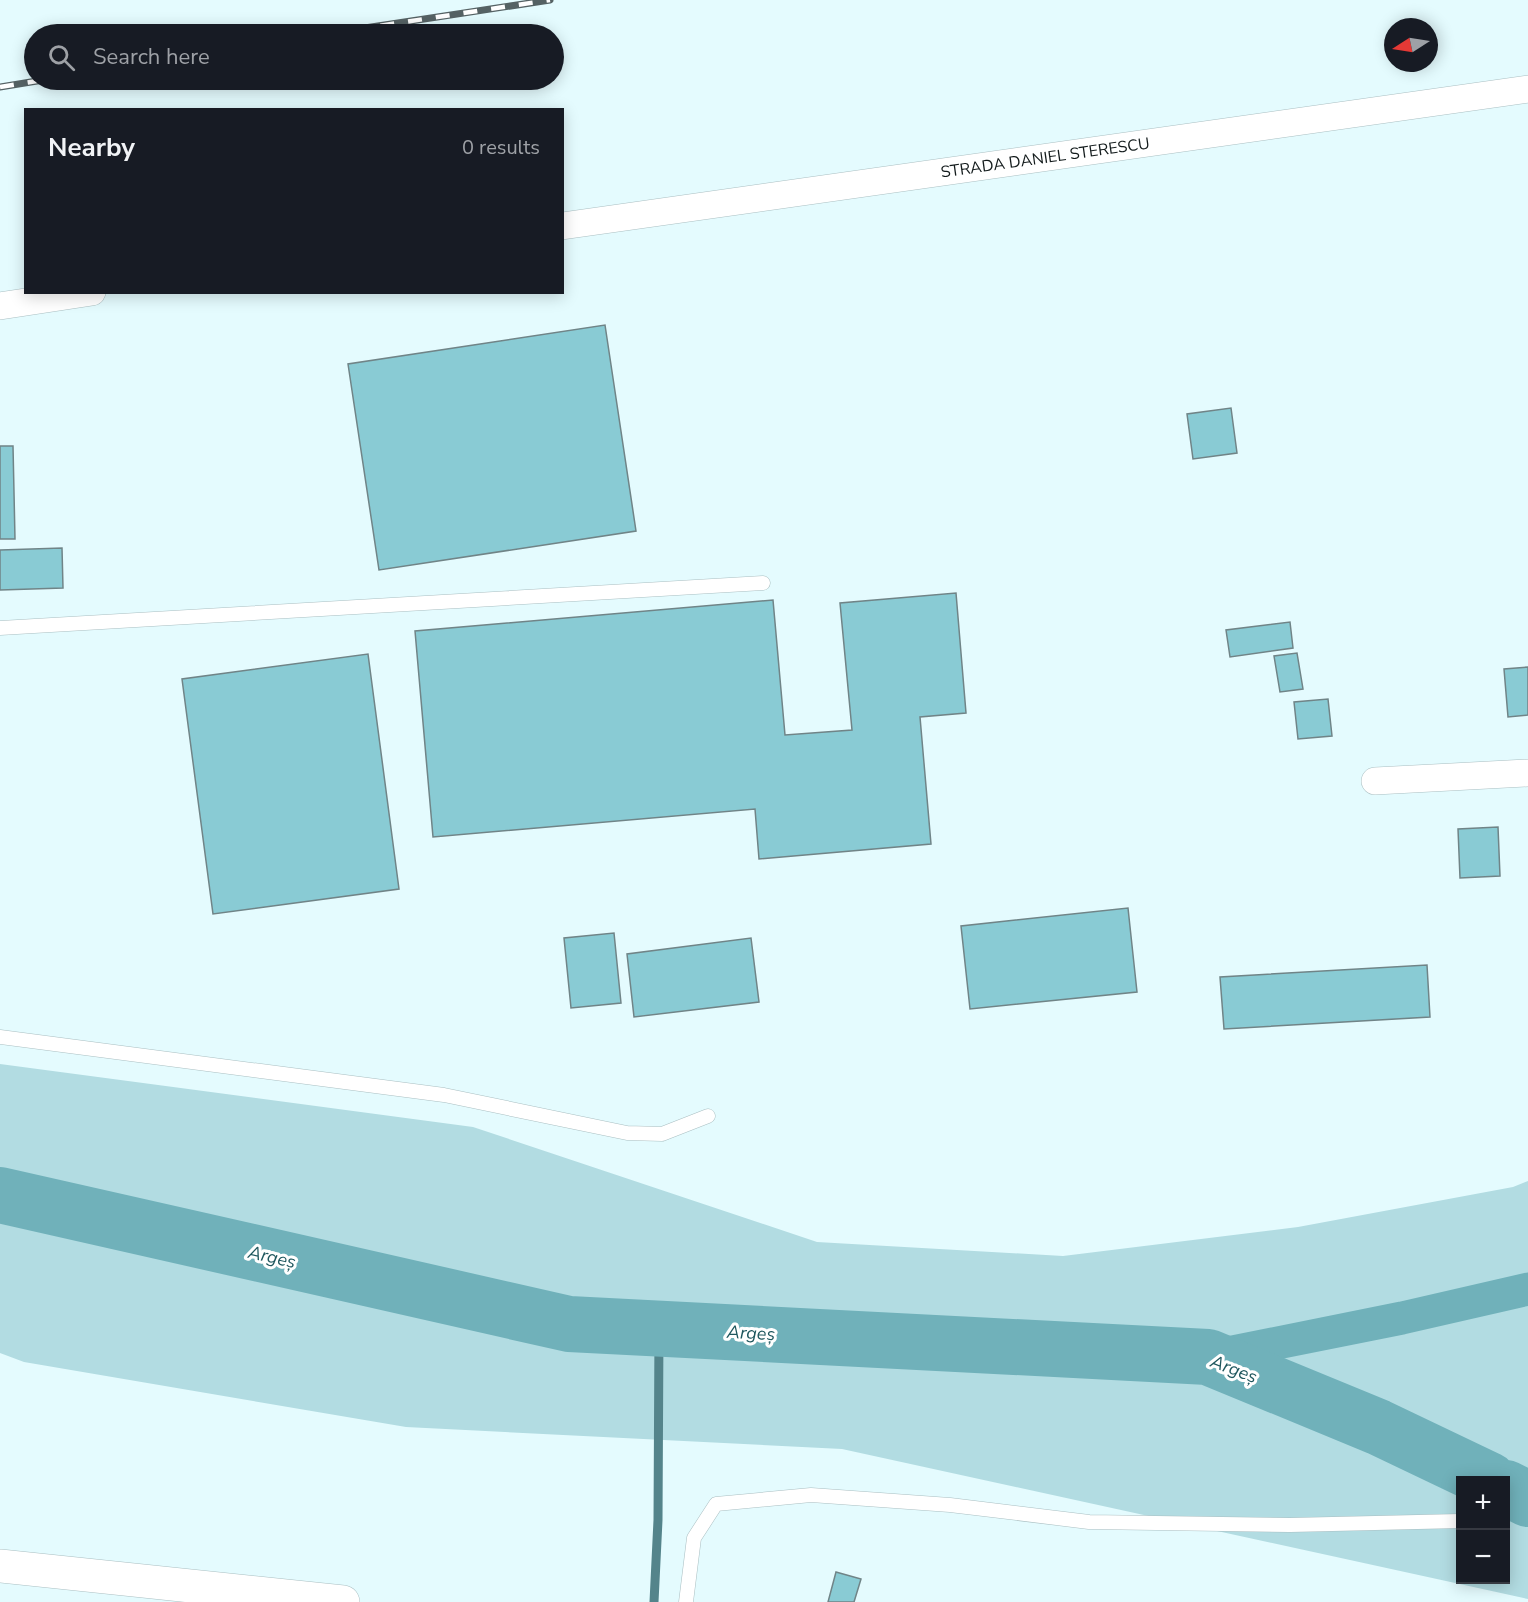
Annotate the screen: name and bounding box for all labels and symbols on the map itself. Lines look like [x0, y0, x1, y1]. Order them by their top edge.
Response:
north arrow [1384, 18, 1438, 72]
street label: STRADA DANIEL STERESCU [939, 132, 1151, 184]
water label: Argeș [245, 1240, 298, 1274]
water label: Argeș [725, 1320, 776, 1346]
water label: Argeș [1206, 1349, 1261, 1389]

